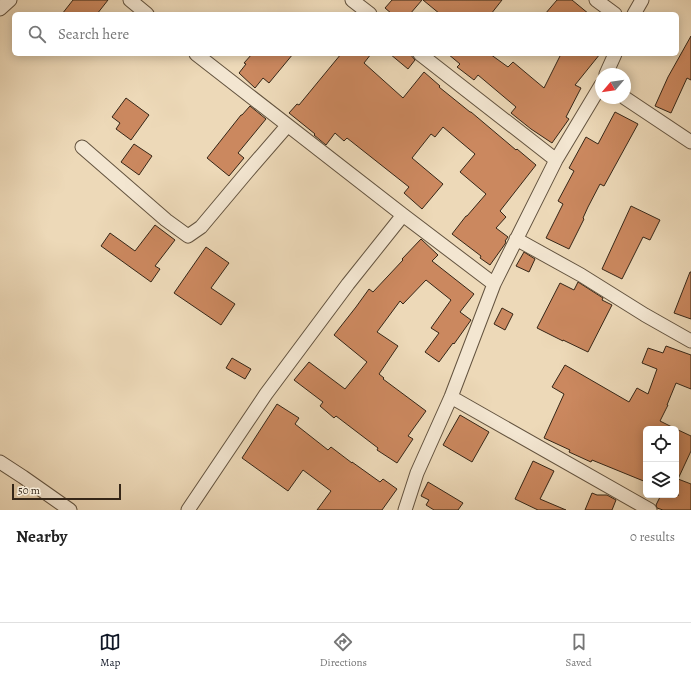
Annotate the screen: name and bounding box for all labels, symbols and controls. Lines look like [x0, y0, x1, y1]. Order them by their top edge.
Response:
search box [12, 12, 679, 56]
icon: search [26, 23, 48, 45]
text: Search here [58, 24, 129, 44]
north arrow [595, 68, 631, 104]
map controls [643, 426, 679, 498]
button: locate [643, 426, 679, 462]
button: layers [643, 462, 679, 498]
scale bar [12, 482, 121, 501]
text: 50 m [18, 483, 40, 498]
text: Nearby [16, 525, 67, 548]
text: 0 results [630, 528, 675, 545]
tab: Map [99, 631, 121, 670]
tab: Directions [320, 631, 367, 670]
tab: Saved [566, 631, 592, 670]

